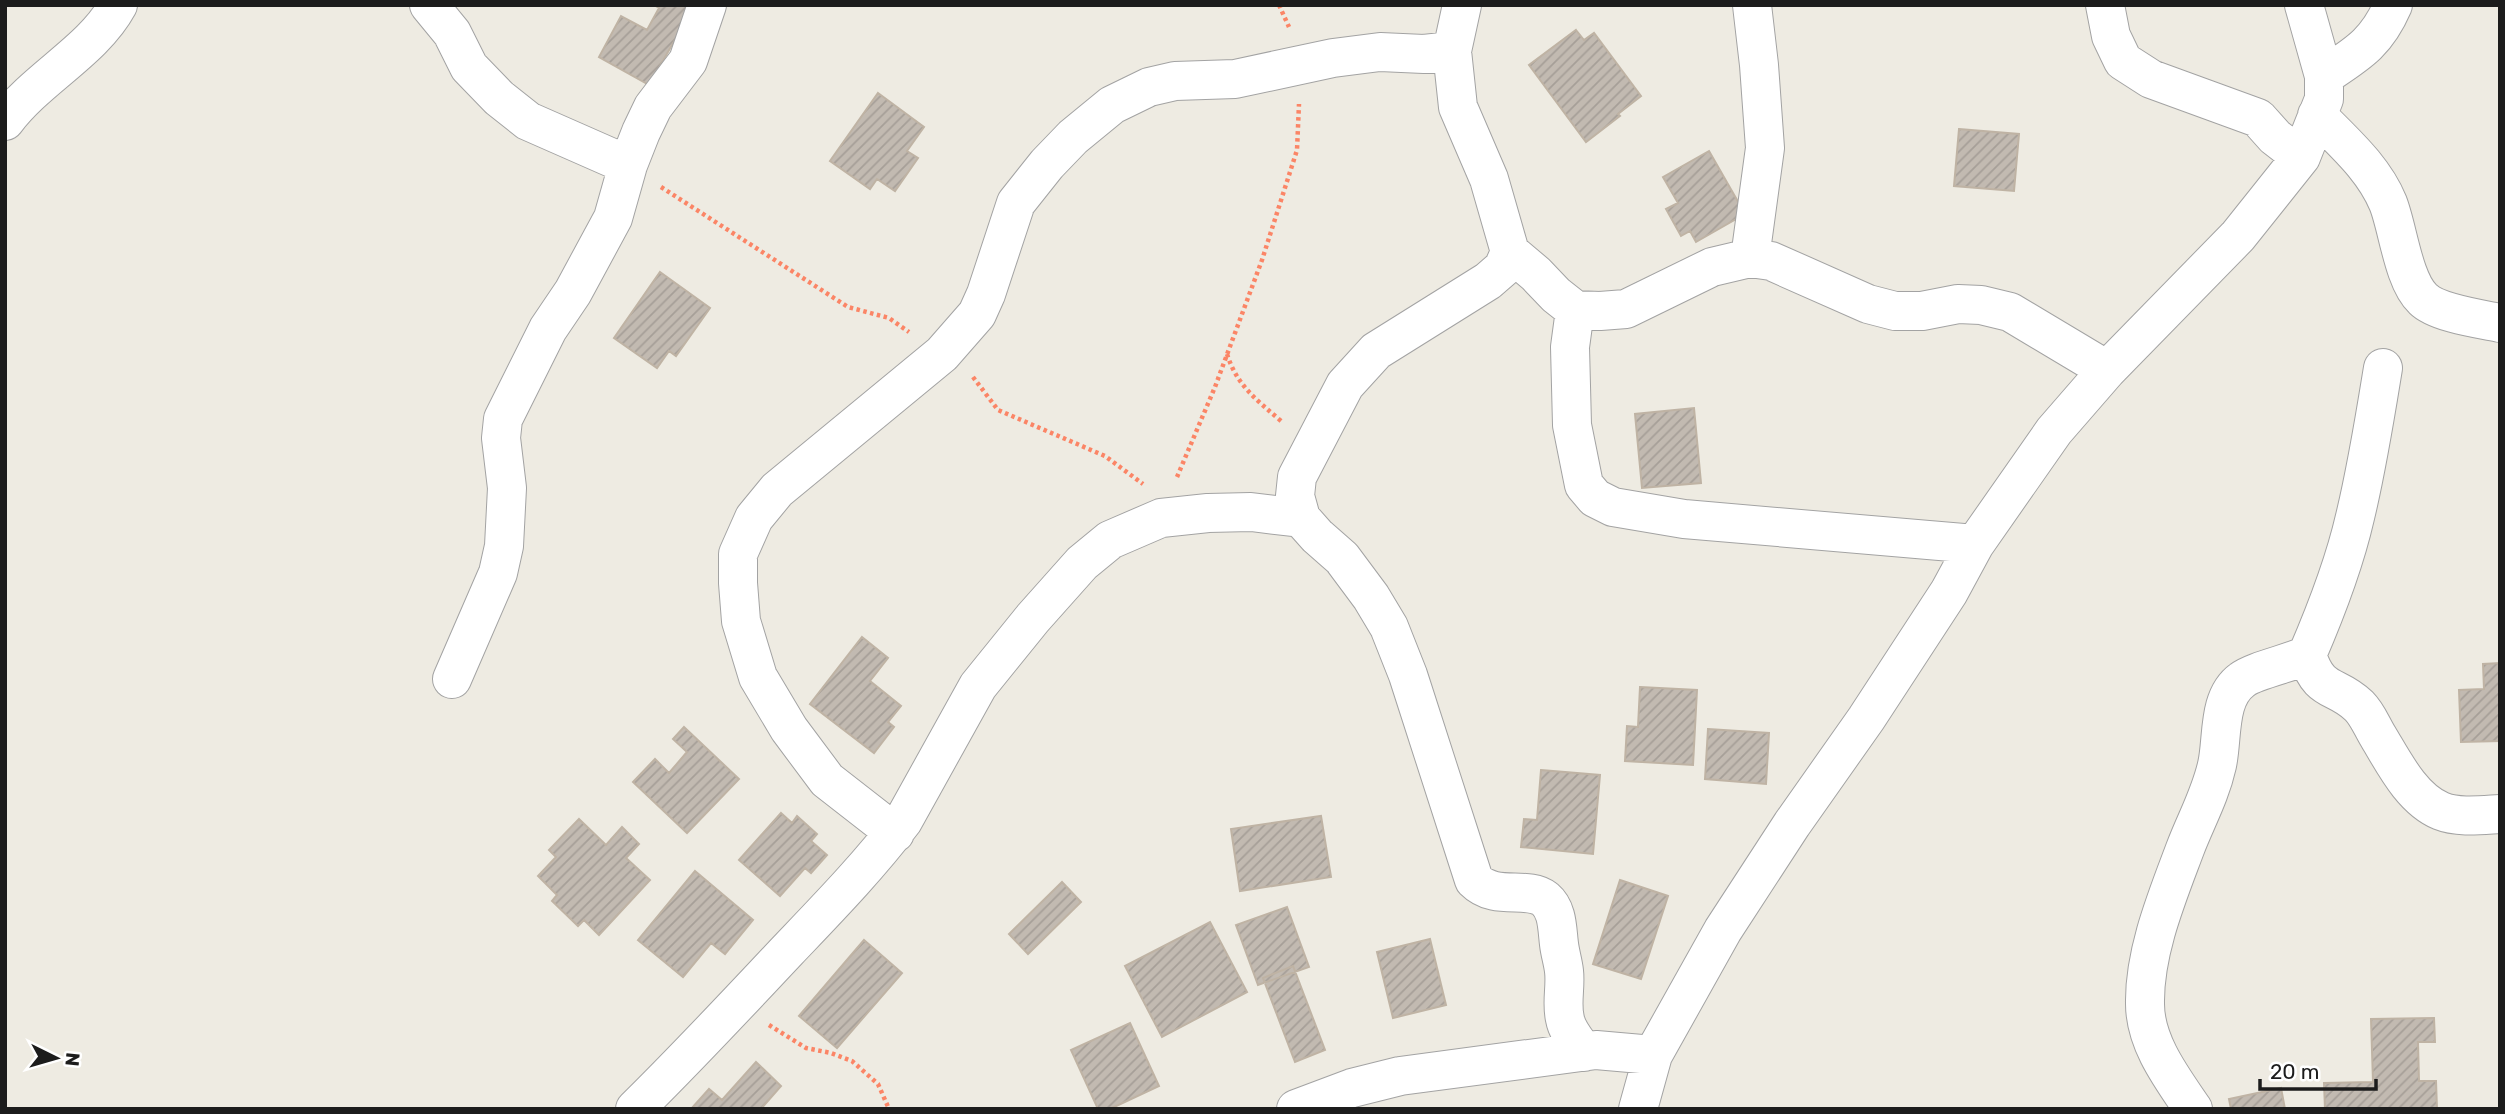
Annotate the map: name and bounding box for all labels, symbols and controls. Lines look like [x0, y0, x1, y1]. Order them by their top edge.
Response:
north arrow [21, 1023, 91, 1093]
scale bar [2260, 1048, 2376, 1092]
text: N [60, 1052, 84, 1067]
text: 20 m [2270, 1059, 2319, 1084]

